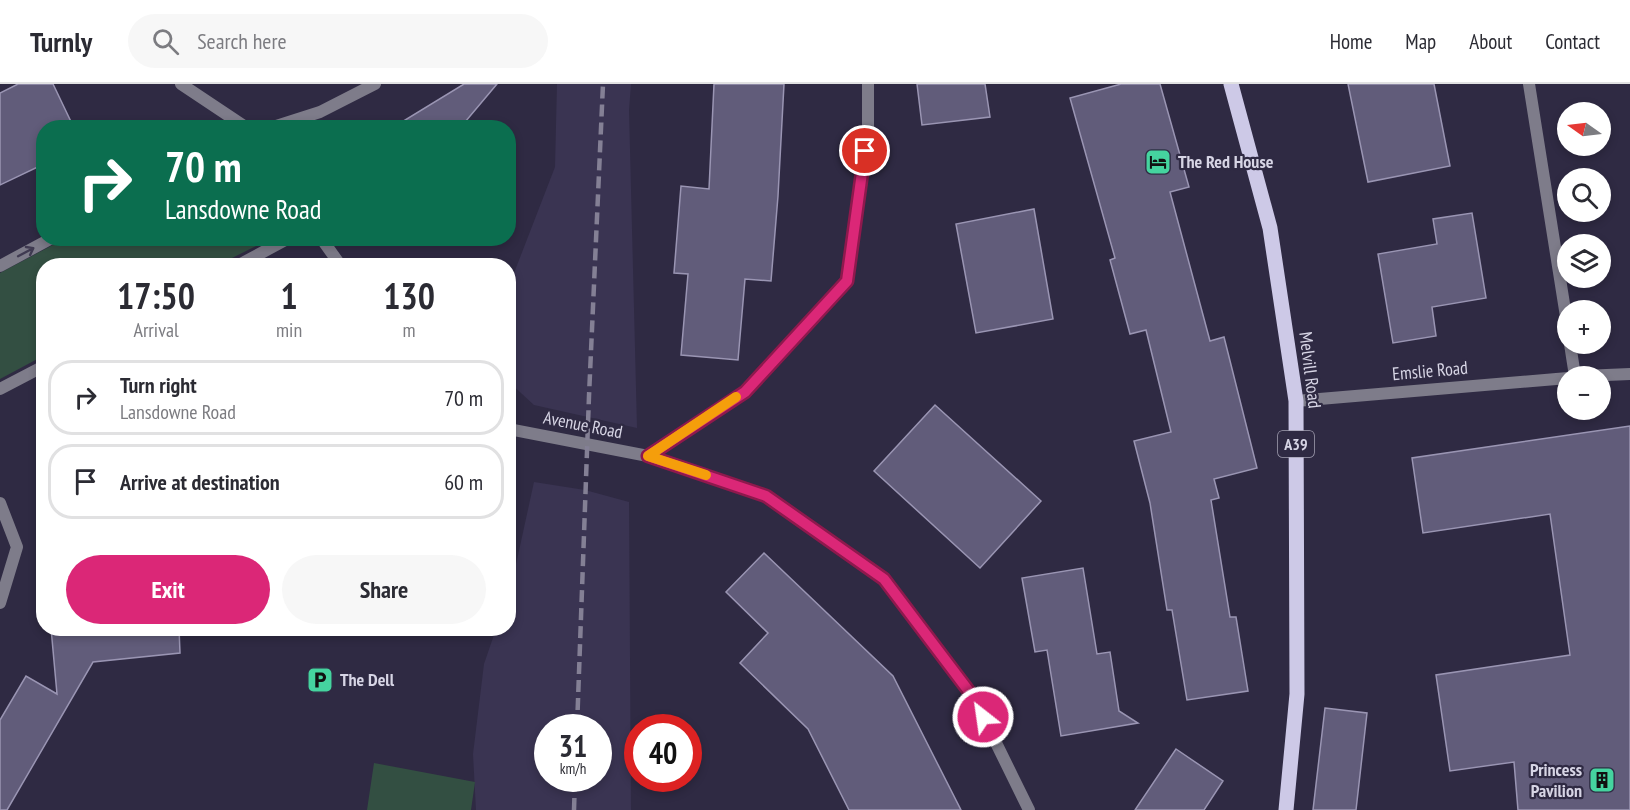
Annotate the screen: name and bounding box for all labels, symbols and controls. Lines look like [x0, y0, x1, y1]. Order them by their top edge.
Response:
search box [128, 14, 548, 68]
text: Turnly [30, 23, 92, 60]
icon: search [149, 25, 182, 58]
text: Search here [197, 27, 287, 55]
text: Home [1330, 28, 1372, 55]
text: Map [1405, 28, 1436, 55]
text: About [1469, 28, 1512, 55]
text: Contact [1545, 28, 1600, 55]
north arrow [1557, 102, 1611, 156]
map controls [1557, 102, 1611, 420]
pin [839, 125, 890, 176]
icon: arrive [848, 134, 881, 167]
text: 70 m [165, 139, 242, 194]
icon: right [66, 144, 144, 222]
hotel icon: The Red House [1143, 147, 1173, 177]
place label: The Red House [1178, 150, 1274, 173]
button: search [1557, 168, 1611, 222]
text: Lansdowne Road [165, 192, 321, 226]
button: layers [1557, 234, 1611, 288]
one-way arrow [17, 246, 34, 258]
text: 17:50 [117, 272, 195, 319]
text: 1 [280, 272, 298, 319]
text: 130 [383, 272, 435, 319]
button: + [1557, 300, 1611, 354]
text: Arrival [133, 317, 179, 343]
text: min [276, 317, 302, 343]
text: m [403, 317, 416, 343]
street label: Melvill Road [1294, 330, 1327, 410]
street label: Emslie Road [1391, 356, 1469, 385]
button: − [1557, 366, 1611, 420]
text: Turn right [120, 371, 197, 399]
icon: right [69, 381, 102, 414]
text: 70 m [444, 384, 483, 412]
text: Lansdowne Road [120, 399, 236, 425]
street label: Avenue Road [542, 406, 625, 443]
road number: A39 [1278, 431, 1314, 457]
icon: arrive [69, 465, 102, 498]
text: Arrive at destination [120, 468, 280, 496]
text: 60 m [444, 468, 483, 496]
button: Exit [66, 555, 270, 624]
button: Share [282, 555, 486, 624]
parking icon: The Dell [305, 665, 335, 695]
place label: The Dell [340, 668, 395, 691]
position arrow [951, 685, 1015, 749]
speed limit sign: 40 [624, 714, 702, 792]
text: 31 [559, 726, 587, 765]
place label: Princess Pavilion [1530, 758, 1582, 802]
text: km/h [560, 759, 586, 778]
building icon: Princess Pavilion [1587, 765, 1617, 795]

